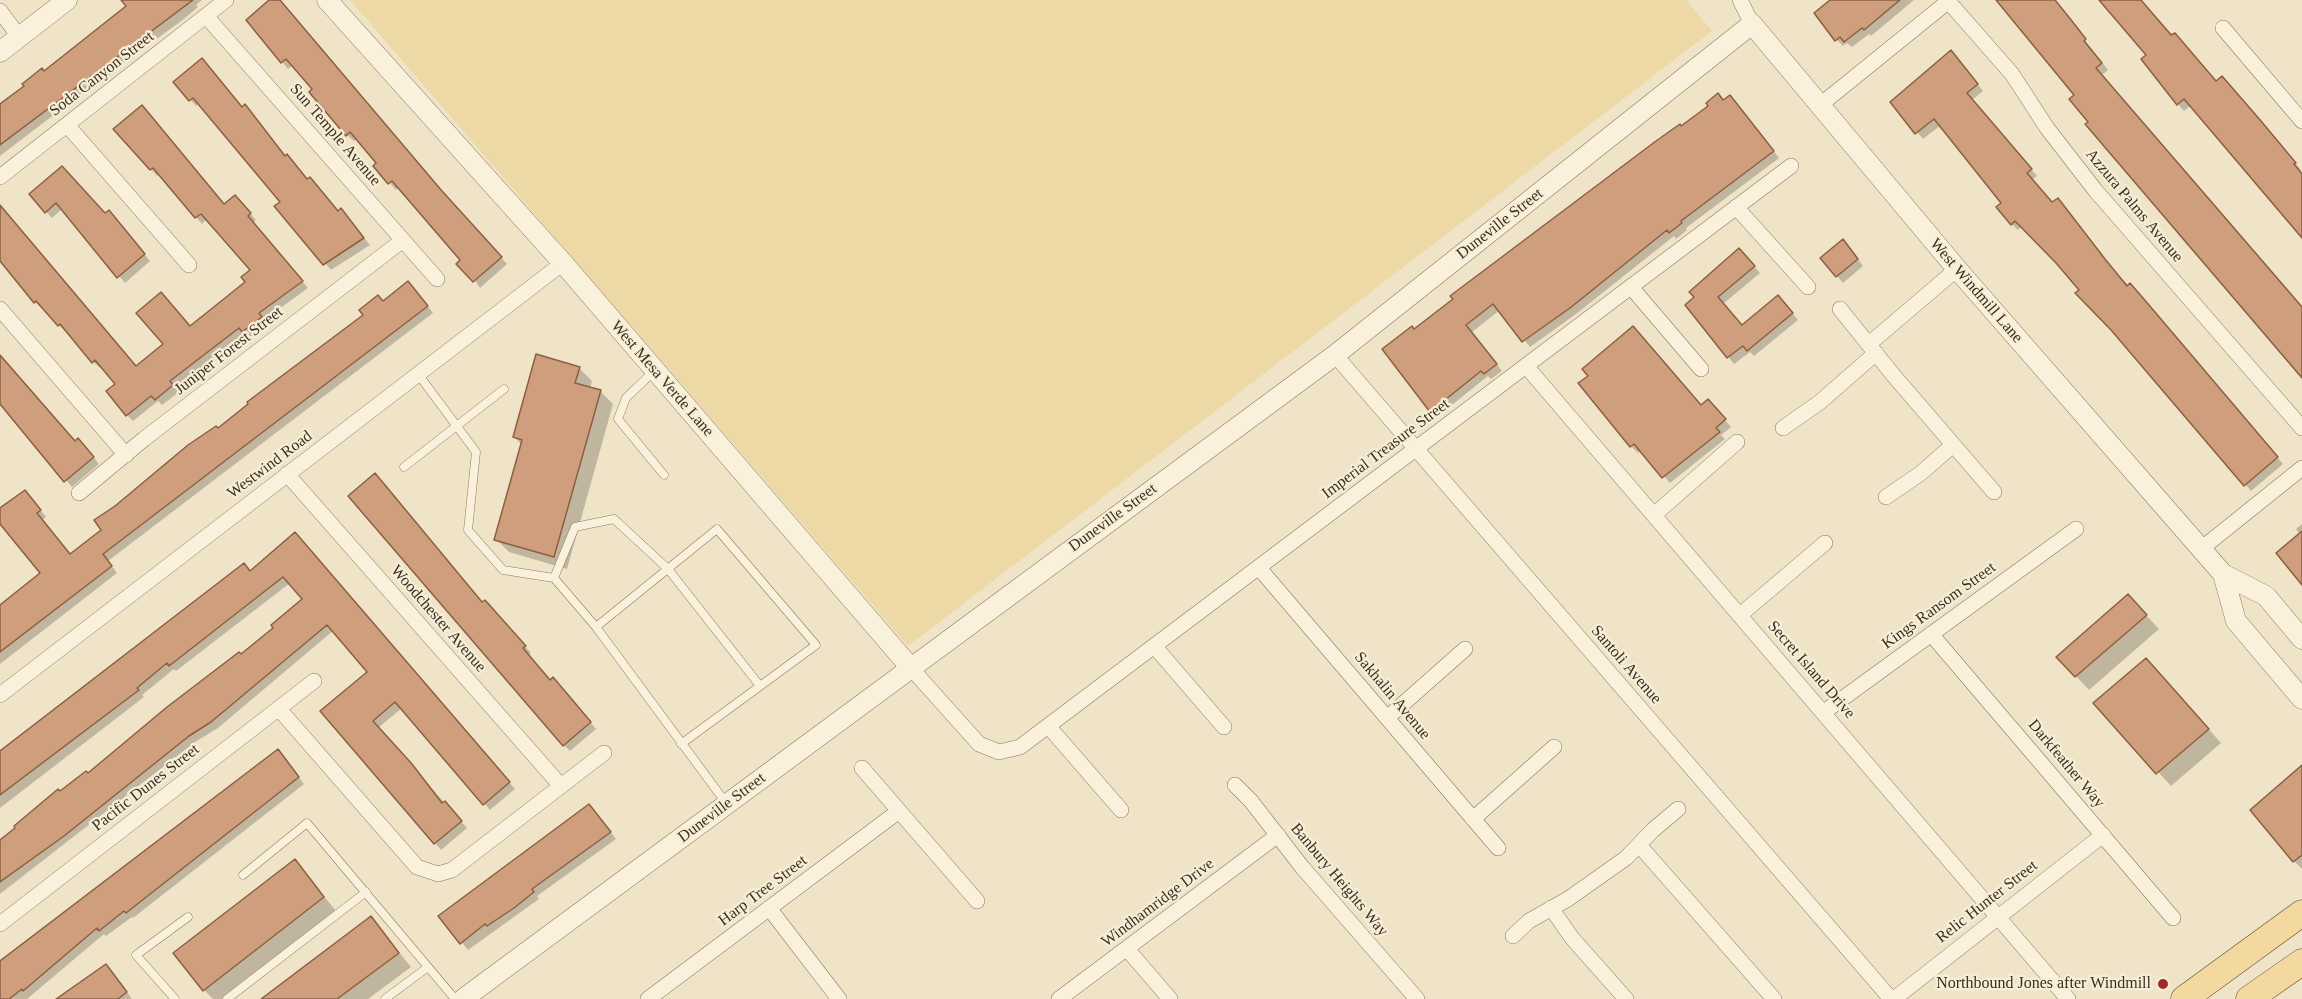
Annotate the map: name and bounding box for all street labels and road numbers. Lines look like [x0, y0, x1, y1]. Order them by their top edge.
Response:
street label: Soda Canyon Street [46, 27, 158, 121]
street label: Sun Temple Avenue [285, 80, 385, 190]
street label: Azzura Palms Avenue [2081, 145, 2187, 267]
street label: Duneville Street [1453, 184, 1547, 264]
street label: West Windmill Lane [1925, 235, 2027, 347]
street label: Juniper Forest Street [171, 303, 287, 399]
street label: West Mesa Verde Lane [606, 317, 718, 441]
street label: Imperial Treasure Street [1318, 395, 1454, 503]
street label: Westwind Road [224, 427, 316, 503]
street label: Duneville Street [1065, 480, 1161, 556]
street label: Kings Ransom Street [1878, 558, 2000, 654]
street label: Woodchester Avenue [386, 561, 490, 677]
street label: Secret Island Drive [1763, 617, 1859, 723]
street label: Santoli Avenue [1587, 622, 1665, 708]
street label: Sakhalin Avenue [1350, 648, 1434, 744]
street label: Darkfeather Way [2024, 716, 2108, 812]
street label: Pacific Dunes Street [89, 740, 203, 836]
street label: Duneville Street [675, 769, 769, 847]
street label: Banbury Heights Way [1286, 820, 1392, 940]
street label: Harp Tree Street [715, 851, 811, 931]
street label: Windhamridge Drive [1098, 854, 1218, 952]
street label: Relic Hunter Street [1932, 856, 2042, 948]

